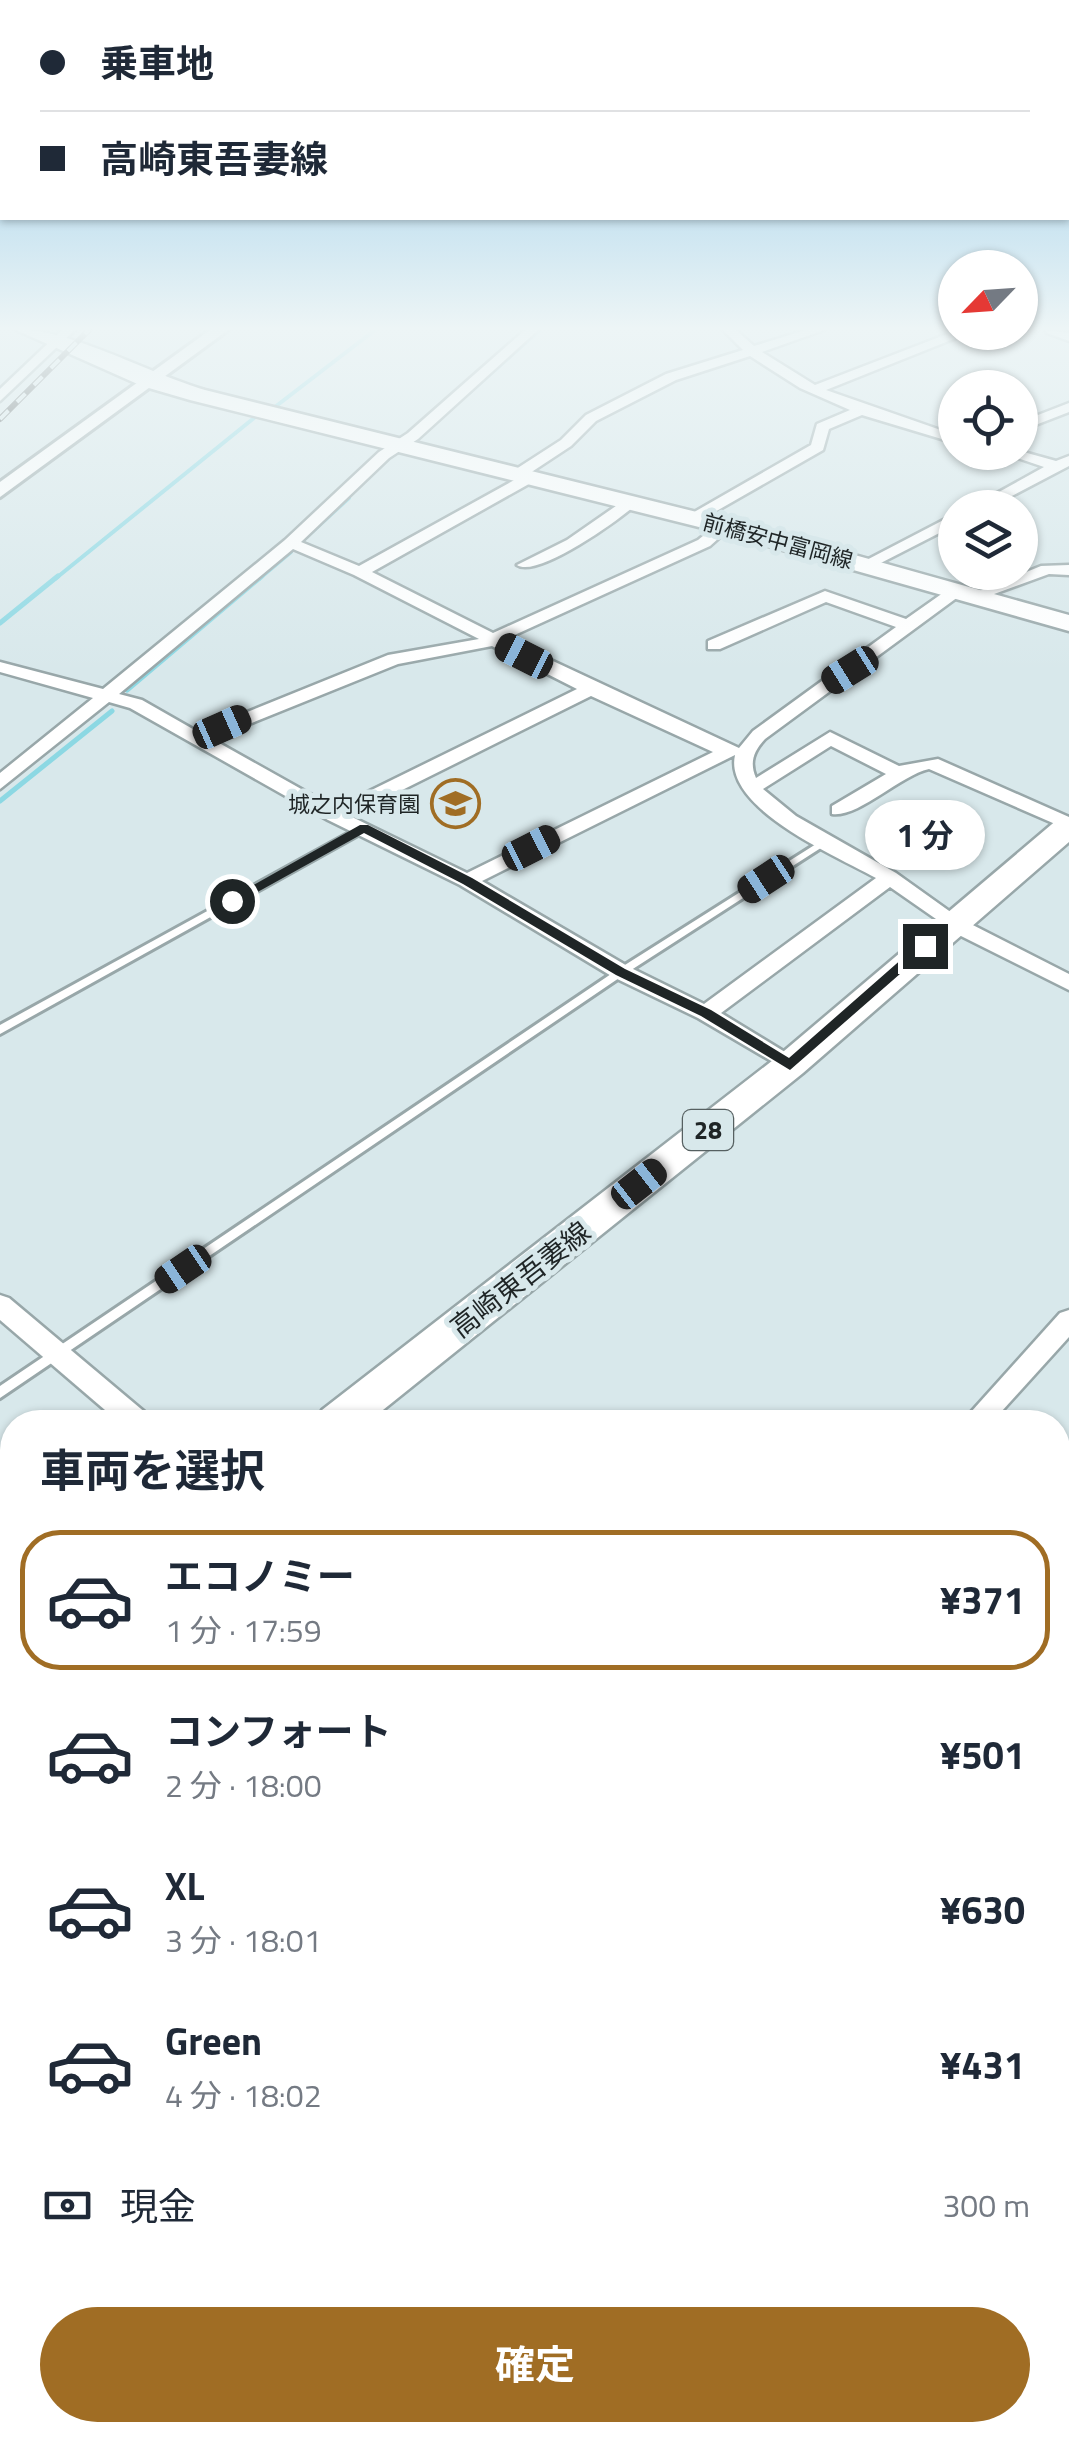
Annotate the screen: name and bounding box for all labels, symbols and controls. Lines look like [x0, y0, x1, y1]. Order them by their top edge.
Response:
text: 乗車地 [100, 34, 214, 92]
text: 高崎東吾妻線 [100, 130, 328, 188]
north arrow [938, 250, 1038, 350]
map controls [938, 250, 1038, 590]
button: locate [938, 370, 1038, 470]
button: layers [938, 490, 1038, 590]
street label: 前橋安中富岡線 [699, 505, 857, 577]
car [490, 629, 558, 683]
car [817, 641, 883, 699]
car [188, 701, 256, 753]
school or university icon: 城之内保育園 [429, 778, 481, 830]
place label: 城之内保育園 [288, 787, 420, 821]
callout: 1 分 [865, 801, 985, 871]
text: 1 分 [897, 811, 953, 859]
car [497, 821, 565, 875]
car [733, 850, 799, 908]
route start [210, 879, 255, 924]
route end [903, 924, 948, 969]
road number: 28 [683, 1110, 733, 1150]
car [606, 1154, 672, 1214]
street label: 高崎東吾妻線 [441, 1210, 599, 1348]
car [150, 1240, 216, 1298]
text: 車両を選択 [40, 1436, 265, 1504]
text: エコノミー [165, 1547, 355, 1605]
icon: car [45, 1555, 135, 1645]
text: ¥371 [940, 1571, 1025, 1629]
text: 1 分 · 17:59 [165, 1606, 322, 1654]
text: コンフォート [165, 1702, 392, 1760]
icon: car [45, 1710, 135, 1800]
text: ¥501 [940, 1726, 1025, 1784]
text: 2 分 · 18:00 [165, 1761, 322, 1809]
text: XL [165, 1857, 205, 1915]
icon: car [45, 1865, 135, 1955]
text: ¥630 [940, 1881, 1025, 1939]
text: 3 分 · 18:01 [165, 1916, 322, 1964]
text: Green [165, 2012, 262, 2070]
icon: car [45, 2020, 135, 2110]
text: ¥431 [940, 2036, 1025, 2094]
text: 4 分 · 18:02 [165, 2071, 322, 2119]
text: 現金 [120, 2177, 196, 2235]
icon: cash [40, 2178, 95, 2233]
text: 300 m [942, 2181, 1030, 2229]
button: 確定 [40, 2307, 1030, 2422]

